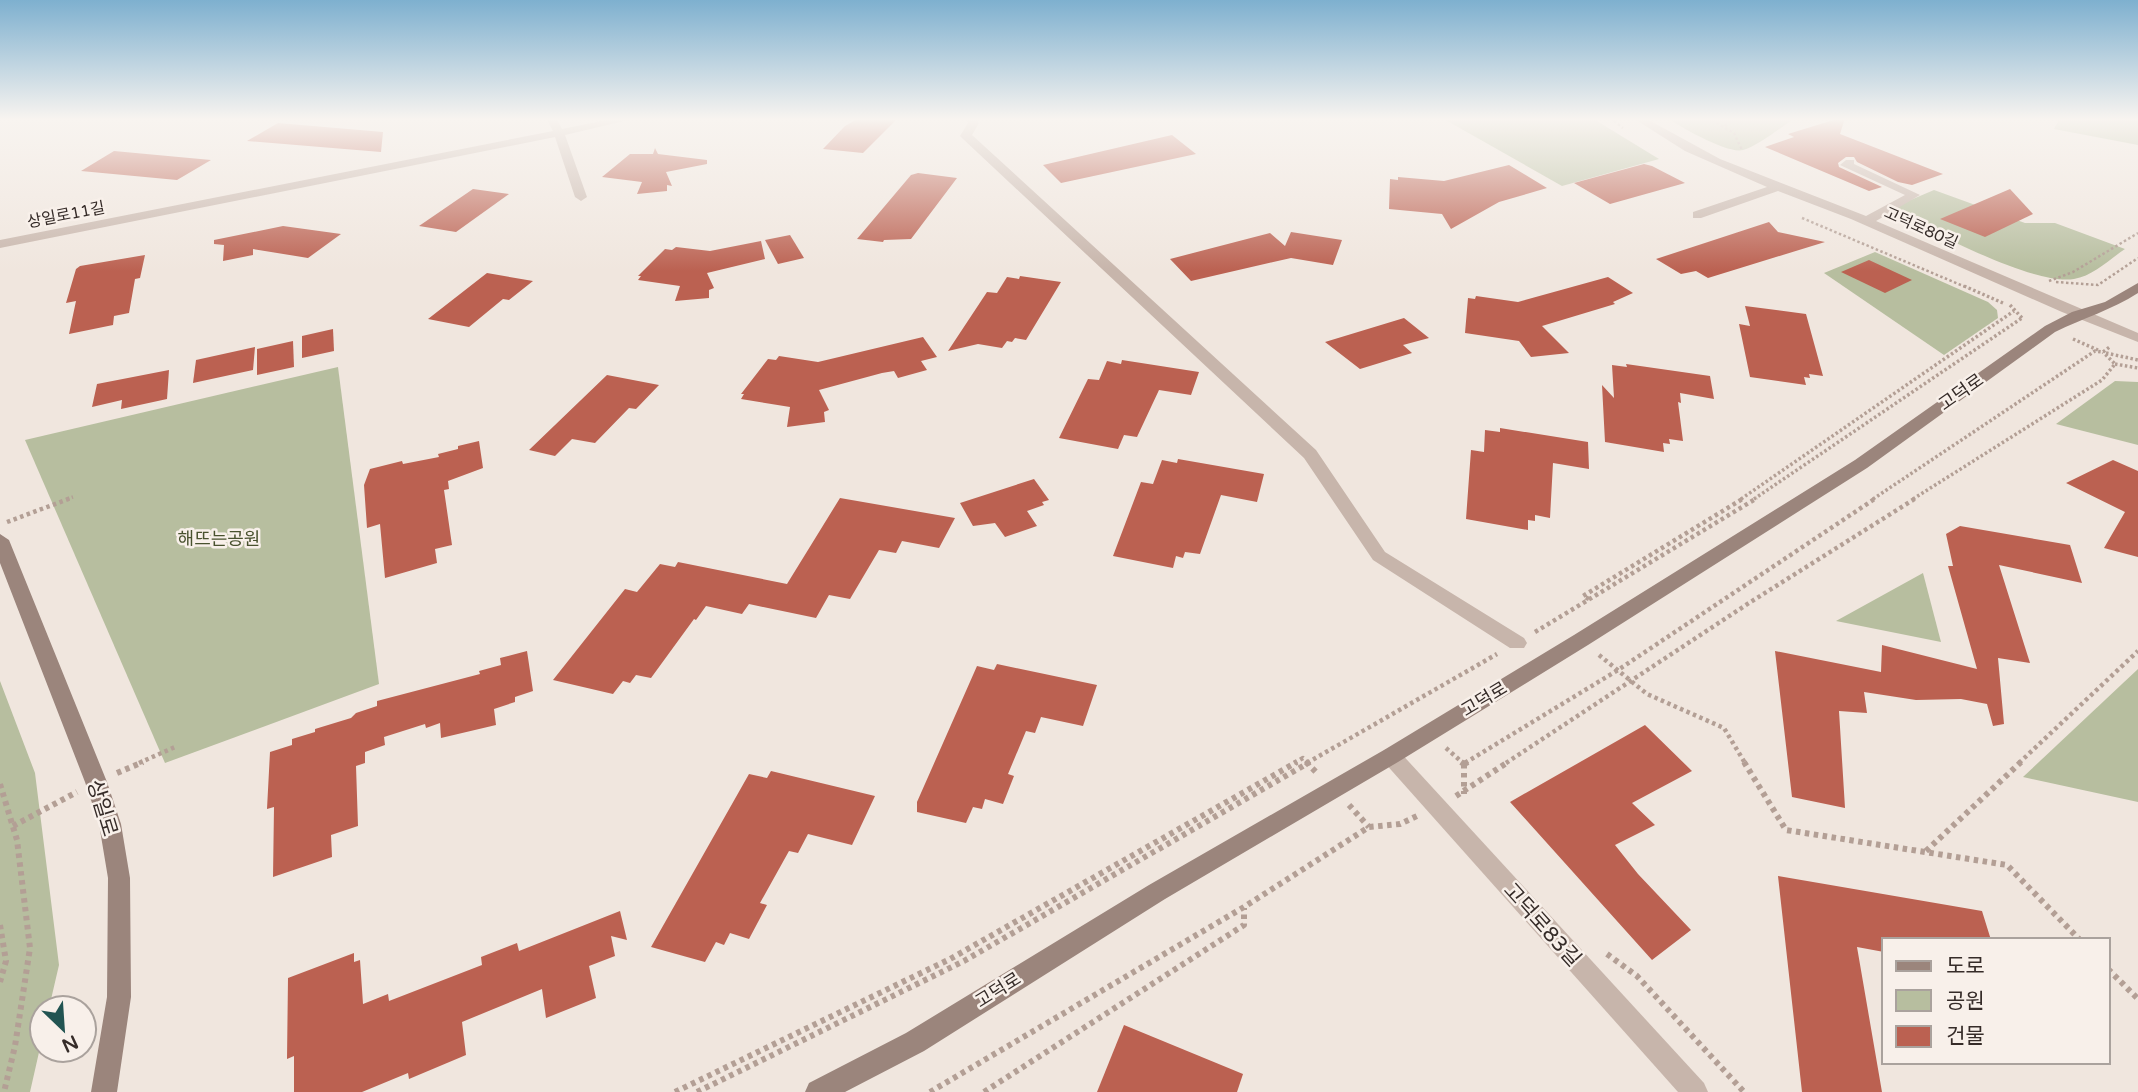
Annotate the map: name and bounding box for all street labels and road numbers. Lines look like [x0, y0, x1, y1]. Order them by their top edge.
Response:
street label: 상일로11길 [25, 198, 107, 232]
street label: 고덕로80길 [1881, 203, 1961, 253]
street label: 고덕로 [1934, 369, 1988, 415]
street label: 고덕로 [1457, 677, 1511, 721]
street label: 상일로 [82, 777, 122, 839]
street label: 고덕로83길 [1498, 878, 1586, 972]
street label: 고덕로 [971, 968, 1025, 1012]

